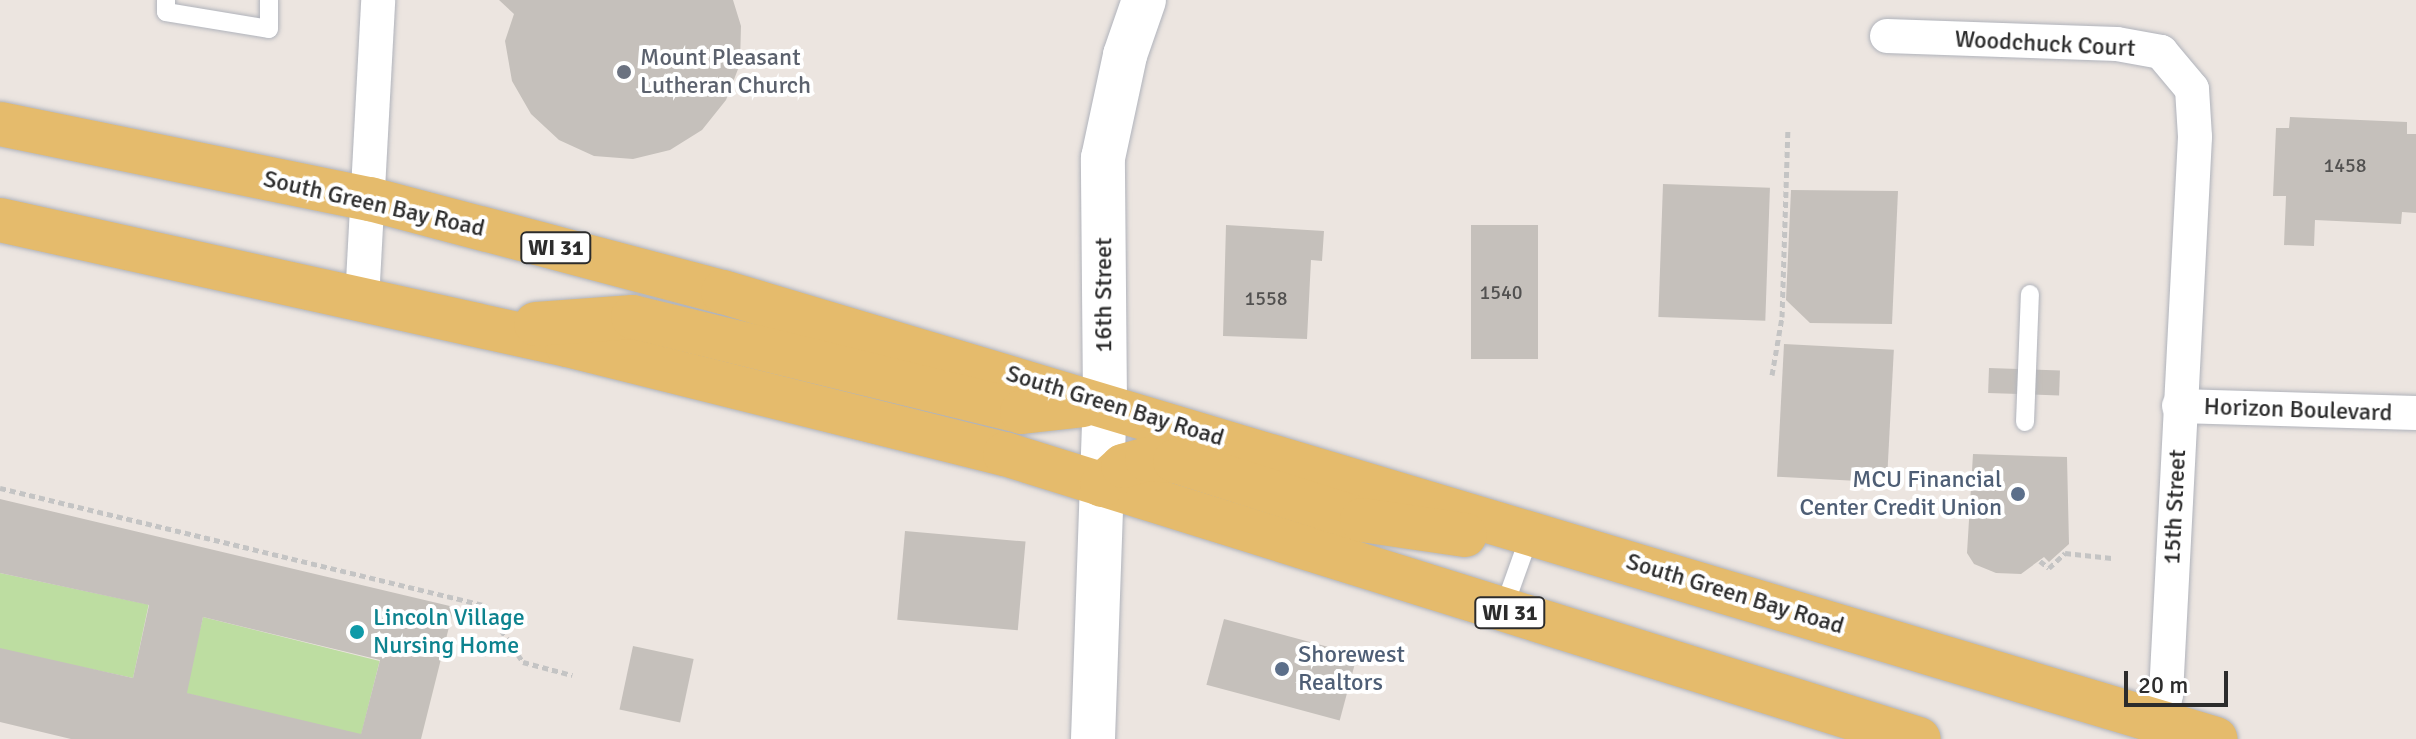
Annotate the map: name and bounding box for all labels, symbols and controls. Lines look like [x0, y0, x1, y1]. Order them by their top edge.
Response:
street label: Woodchuck Court [1954, 25, 2136, 63]
place label: Mount Pleasant Lutheran Church [640, 44, 811, 100]
marker: Mount Pleasant Lutheran Church [615, 63, 633, 81]
house number: 1458 [2323, 153, 2367, 177]
street label: South Green Bay Road [261, 165, 487, 243]
road number: WI 31 [520, 230, 592, 266]
street label: 16th Street [1090, 237, 1118, 353]
house number: 1540 [1479, 280, 1523, 304]
house number: 1558 [1244, 286, 1288, 310]
street label: South Green Bay Road [1003, 359, 1227, 453]
street label: Horizon Boulevard [2203, 392, 2393, 428]
street label: 15th Street [2158, 449, 2192, 565]
place label: MCU Financial Center Credit Union [1799, 466, 2002, 522]
marker: MCU Financial Center Credit Union [2009, 485, 2027, 503]
street label: South Green Bay Road [1623, 547, 1847, 641]
road number: WI 31 [1474, 595, 1546, 631]
place label: Lincoln Village Nursing Home [373, 604, 525, 660]
marker: Lincoln Village Nursing Home [348, 623, 366, 641]
place label: Shorewest Realtors [1298, 641, 1405, 697]
scale bar [2128, 655, 2232, 705]
marker: Shorewest Realtors [1273, 660, 1291, 678]
text: 20 m [2138, 670, 2188, 700]

